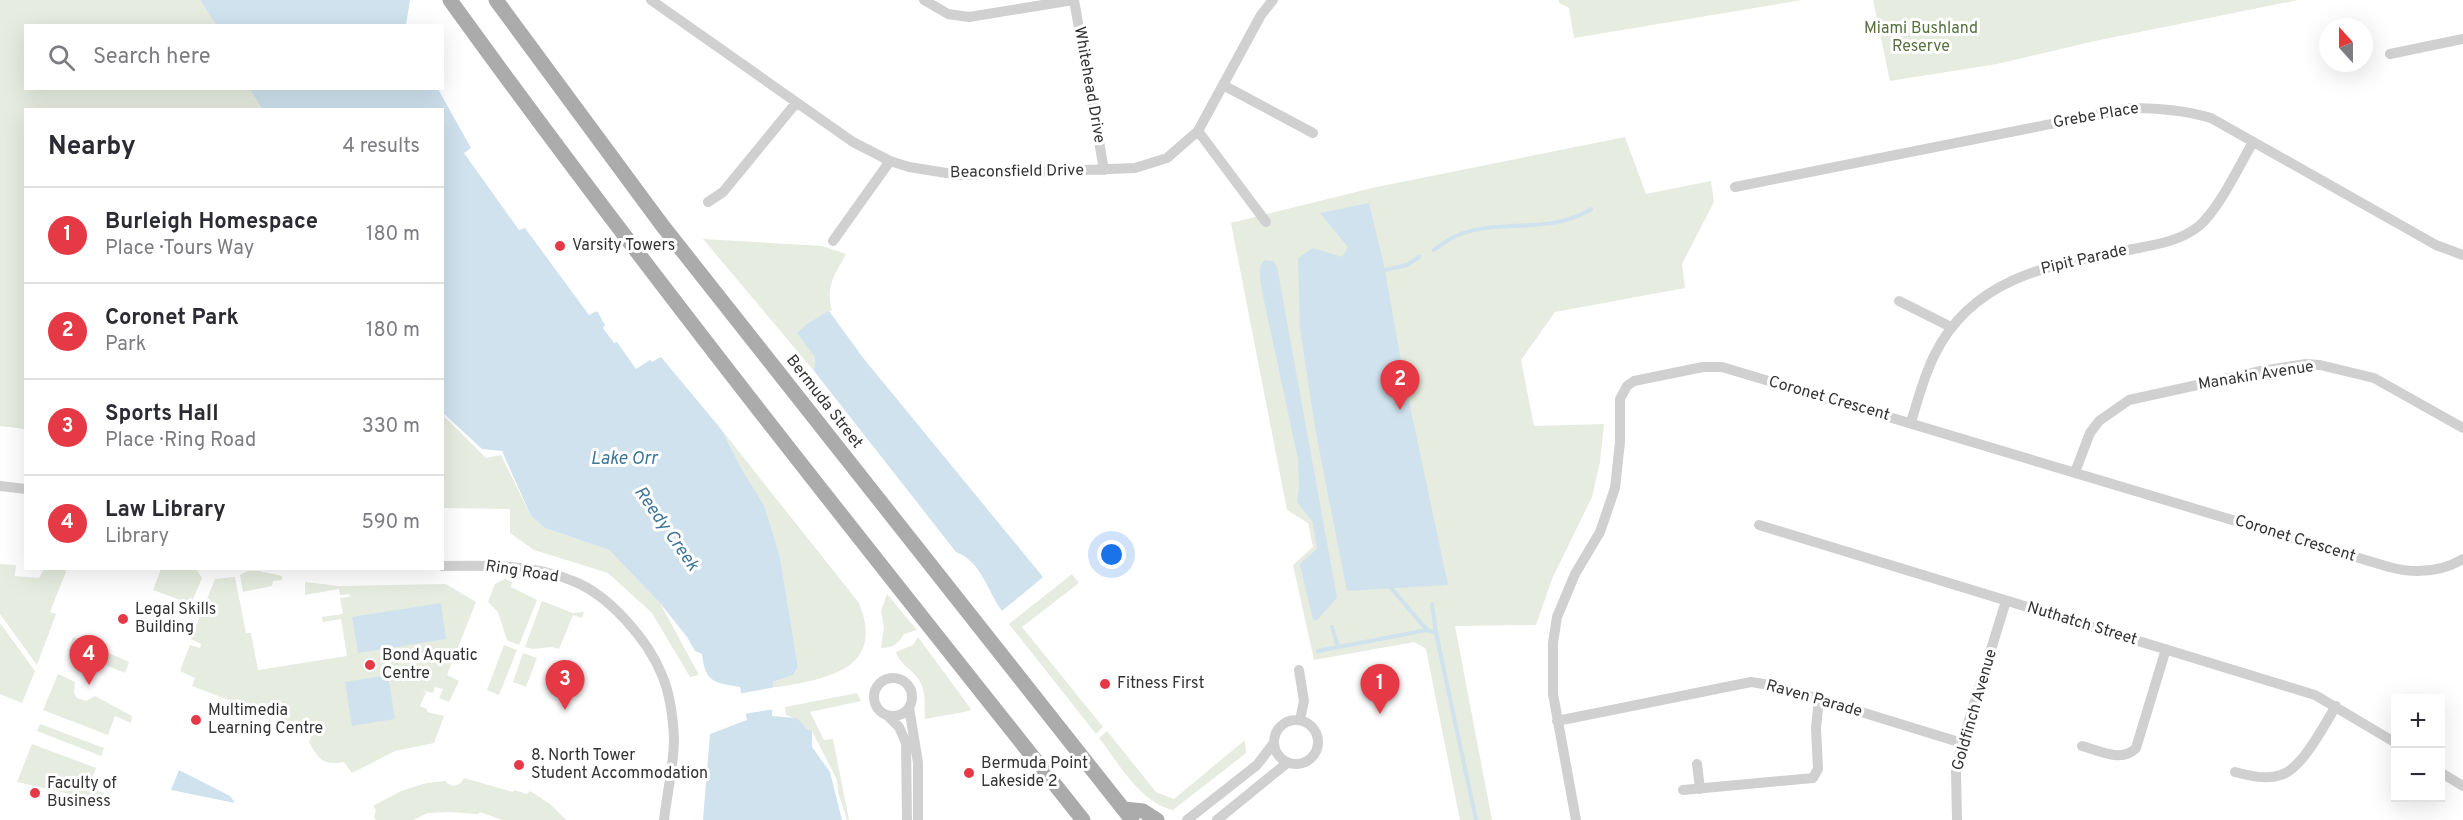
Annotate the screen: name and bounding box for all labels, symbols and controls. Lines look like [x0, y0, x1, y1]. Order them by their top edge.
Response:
north arrow [2319, 18, 2373, 72]
park label: Miami Bushland Reserve [1864, 19, 1978, 57]
search box [24, 24, 444, 90]
street label: Whitehead Drive [1069, 25, 1109, 145]
icon: search [45, 41, 78, 74]
text: Search here [93, 44, 211, 71]
street label: Grebe Place [2052, 99, 2140, 133]
text: Nearby [48, 131, 136, 164]
text: 4 results [343, 134, 420, 160]
street label: Beaconsfield Drive [950, 161, 1084, 183]
text: Burleigh Homespace [105, 209, 318, 236]
text: 1 [64, 222, 72, 248]
text: 180 m [366, 222, 420, 248]
text: Place · Tours Way [105, 236, 254, 262]
place label: Varsity Towers [572, 236, 675, 256]
marker: Varsity Towers [553, 239, 567, 253]
street label: Pipit Parade [2039, 240, 2129, 280]
text: Coronet Park [105, 305, 239, 332]
text: 2 [61, 318, 74, 344]
text: 180 m [366, 318, 420, 344]
text: Park [105, 332, 146, 358]
street label: Bermuda Street [781, 351, 867, 453]
street label: Manakin Avenue [2197, 357, 2315, 395]
pin: 2 [1380, 360, 1420, 410]
street label: Coronet Crescent [1766, 372, 1892, 426]
text: Sports Hall [105, 401, 219, 428]
text: 3 [62, 414, 74, 440]
text: 330 m [362, 414, 420, 440]
text: Place · Ring Road [105, 428, 256, 454]
water label: Lake Orr [591, 448, 660, 471]
water label: Reedy Creek [628, 482, 704, 577]
text: Law Library [105, 497, 226, 524]
text: 4 [61, 510, 74, 536]
text: 590 m [362, 510, 420, 536]
street label: Coronet Crescent [2232, 511, 2358, 567]
text: Library [105, 524, 169, 550]
your location [1097, 540, 1126, 569]
street label: Ring Road [484, 556, 560, 588]
street label: Nuthatch Street [2025, 598, 2139, 650]
place label: Legal Skills Building [135, 600, 216, 638]
marker: Legal Skills Building [116, 612, 130, 626]
pin: 4 [70, 636, 109, 685]
place label: Bond Aquatic Centre [382, 646, 478, 684]
street label: Goldfinch Avenue [1948, 647, 2002, 773]
marker: Bond Aquatic Centre [363, 658, 377, 672]
pin: 3 [546, 660, 584, 710]
pin: 1 [1360, 664, 1400, 714]
place label: Fitness First [1117, 674, 1204, 694]
street label: Raven Parade [1764, 676, 1864, 722]
marker: Fitness First [1098, 677, 1112, 691]
map controls [2391, 694, 2445, 802]
button: + [2391, 694, 2445, 748]
place label: Multimedia Learning Centre [208, 701, 323, 739]
marker: Multimedia Learning Centre [189, 713, 203, 727]
place label: 8. North Tower Student Accommodation [531, 746, 708, 784]
button: − [2391, 748, 2445, 802]
place label: Bermuda Point Lakeside 2 [981, 754, 1088, 792]
marker: 8. North Tower Student Accommodation [512, 758, 526, 772]
marker: Bermuda Point Lakeside 2 [962, 766, 976, 780]
place label: Faculty of Business [47, 774, 117, 812]
marker: Faculty of Business [28, 786, 42, 800]

